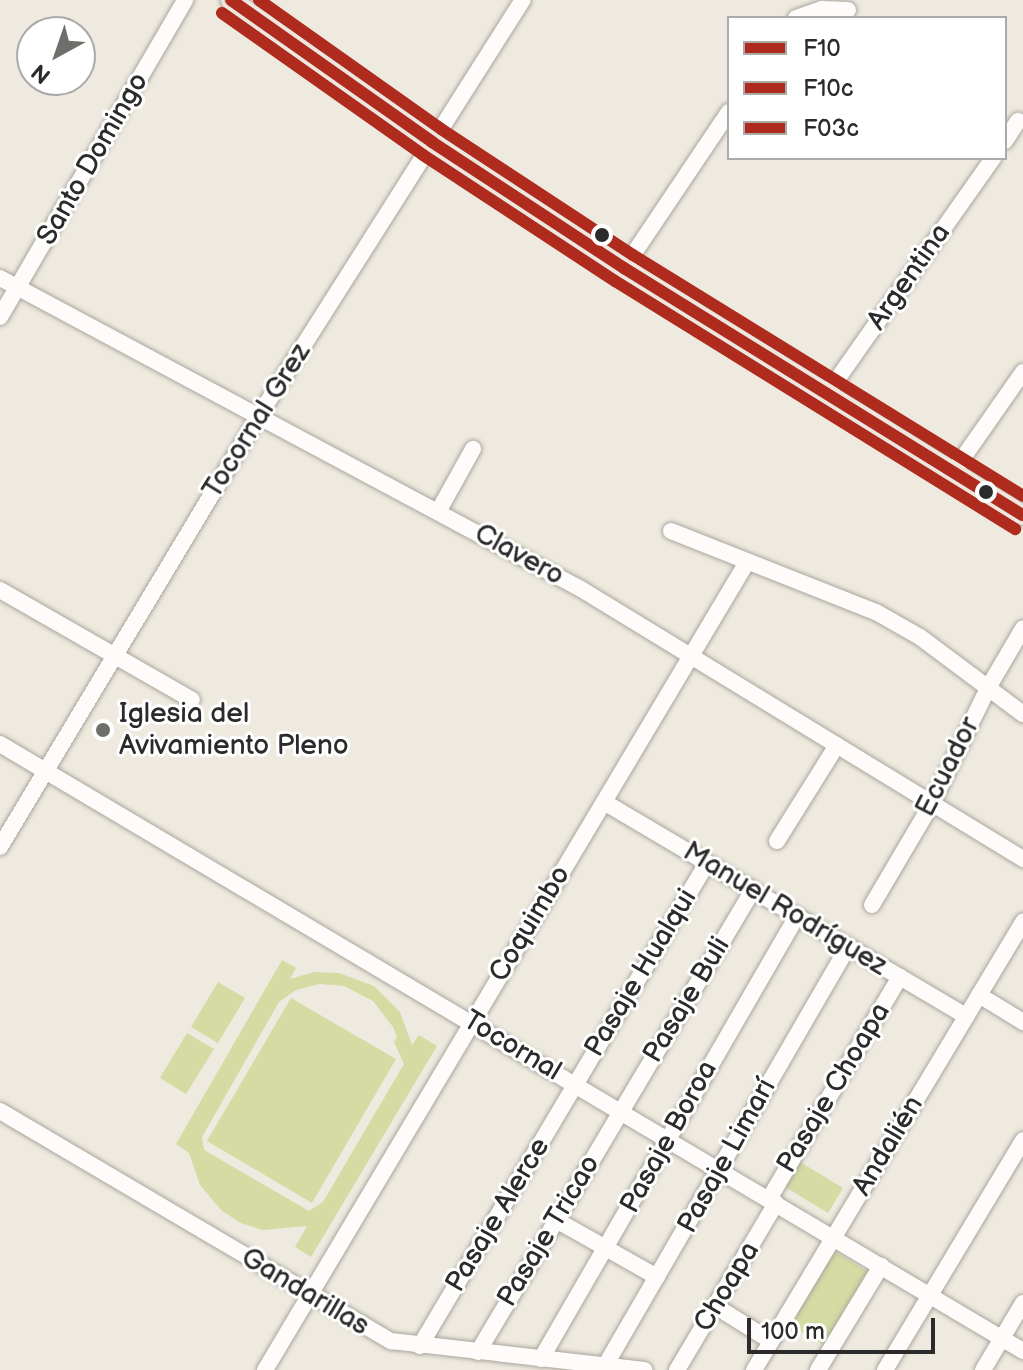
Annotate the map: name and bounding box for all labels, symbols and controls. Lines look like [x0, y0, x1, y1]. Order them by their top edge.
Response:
north arrow [16, 16, 96, 96]
legend [727, 16, 1007, 160]
text: F10 [803, 34, 841, 63]
text: N [27, 58, 57, 89]
street label: Santo Domingo [30, 67, 156, 251]
text: F10c [803, 74, 853, 103]
text: F03c [803, 114, 859, 143]
street label: Argentina [860, 217, 958, 337]
unlabelled marker [594, 227, 610, 243]
street label: Tocornal Grez [196, 337, 318, 505]
unlabelled marker [978, 484, 994, 500]
street label: Clavero [468, 517, 570, 593]
place label: Iglesia del Avivamiento Pleno [119, 697, 349, 763]
street label: Ecuador [909, 712, 987, 822]
marker: Iglesia del Avivamiento Pleno [94, 721, 112, 739]
street label: Manuel Rodríguez [677, 835, 893, 983]
street label: Coquimbo [482, 860, 578, 988]
street label: Pasaje Hualqui [578, 883, 704, 1063]
street label: Pasaje Buli [636, 931, 738, 1069]
street label: Pasaje Choapa [770, 997, 898, 1179]
street label: Tocornal [457, 1004, 567, 1088]
street label: Pasaje Boroa [613, 1055, 725, 1219]
street label: Pasaje Limarí [671, 1073, 783, 1239]
street label: Andalién [845, 1090, 931, 1202]
street label: Pasaje Alerce [439, 1132, 557, 1298]
street label: Pasaje Tricao [490, 1149, 608, 1313]
street label: Choapa [687, 1236, 767, 1338]
street label: Gandarillas [235, 1241, 375, 1343]
scale bar [751, 1302, 939, 1352]
text: 100 m [761, 1317, 825, 1346]

